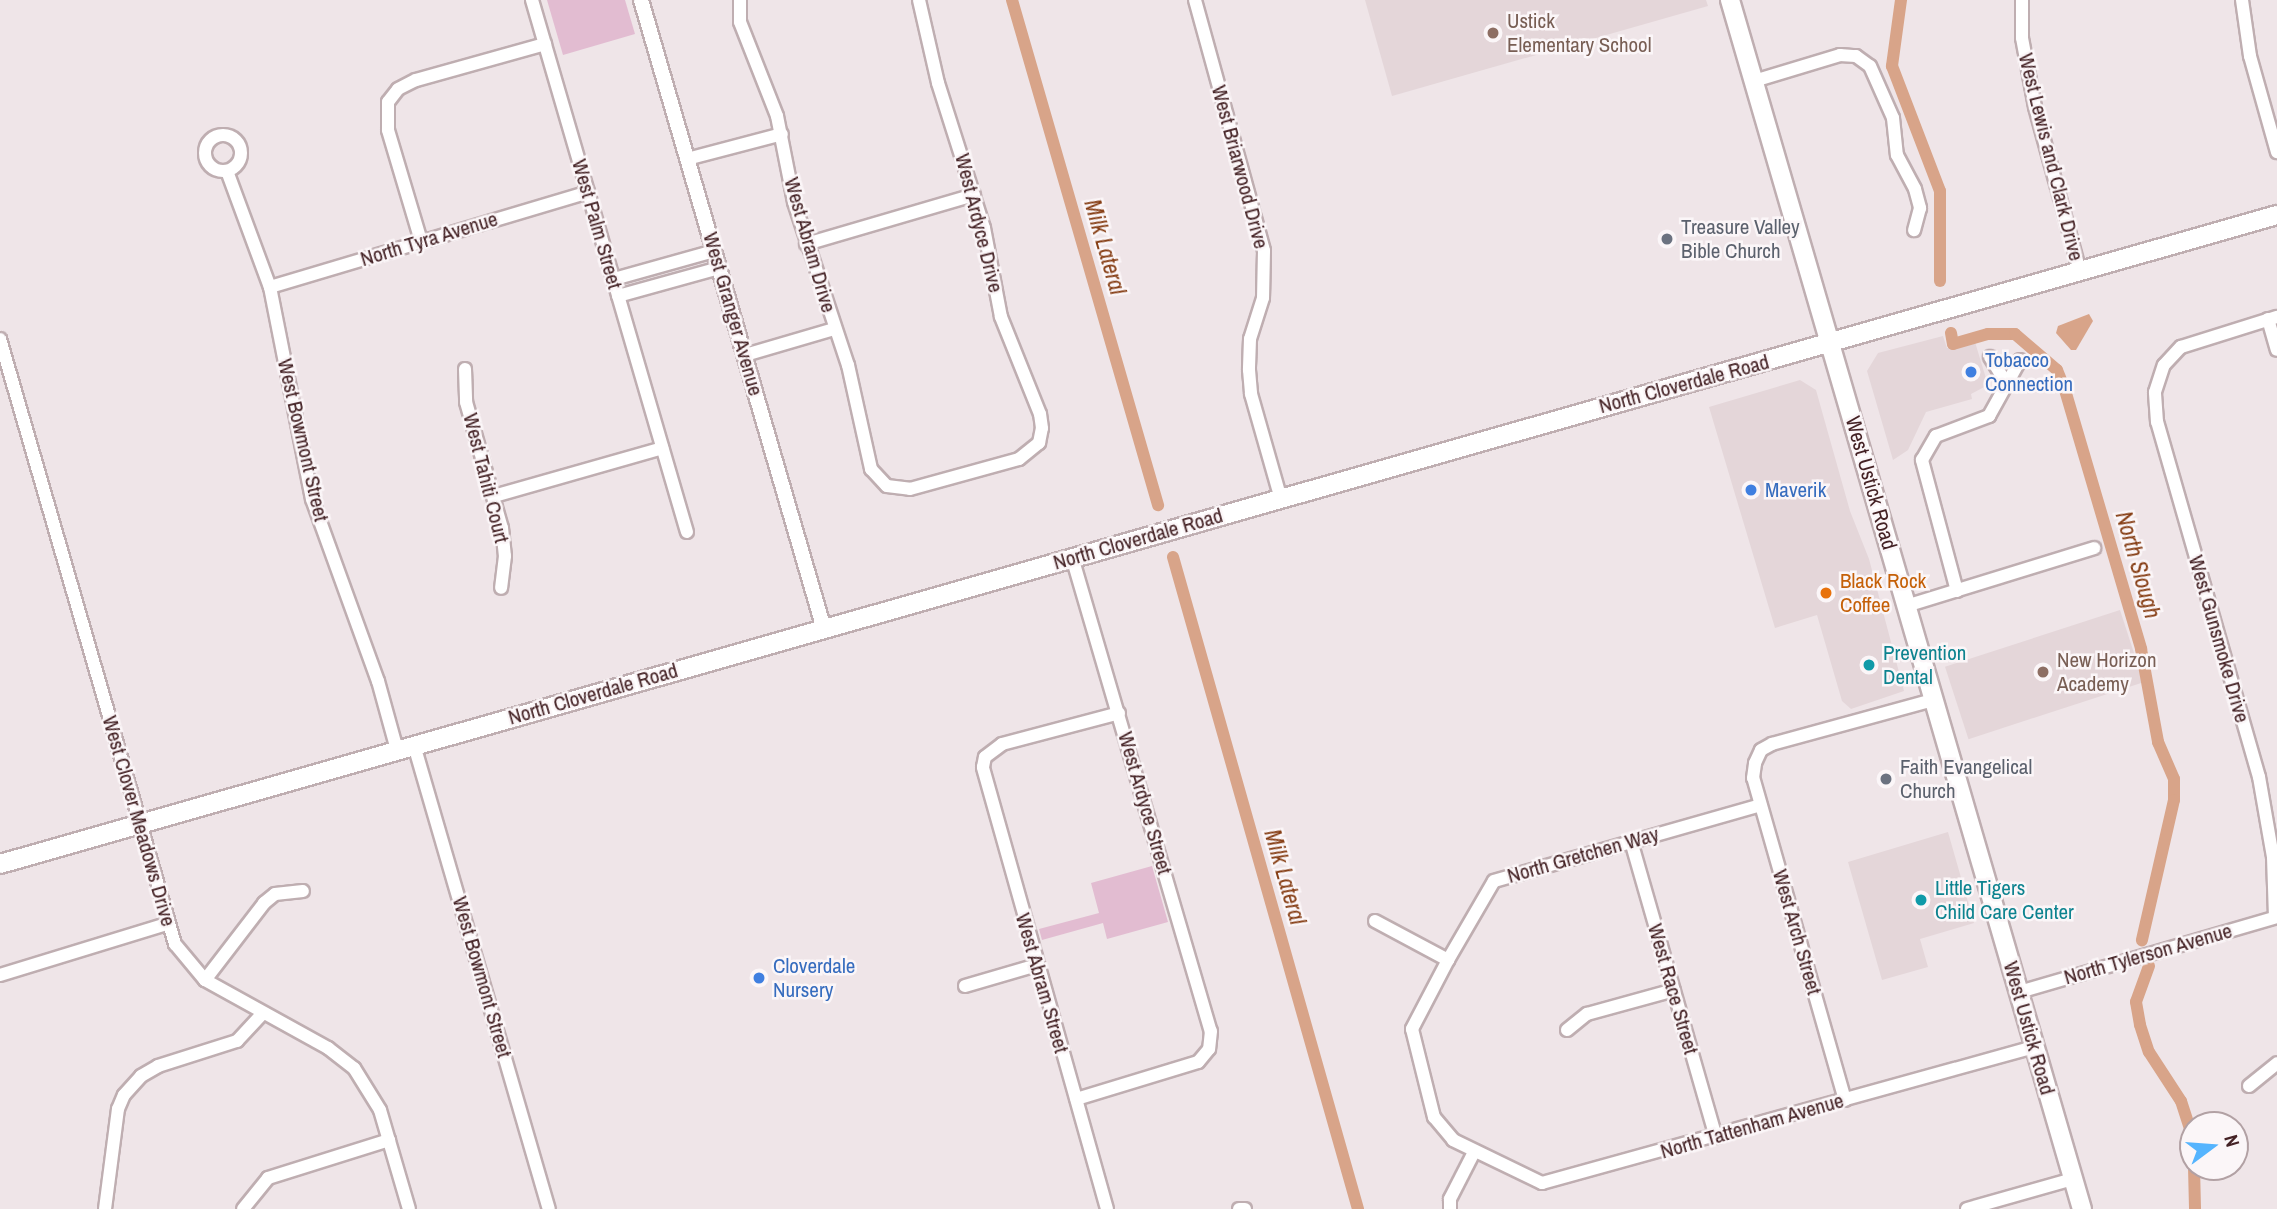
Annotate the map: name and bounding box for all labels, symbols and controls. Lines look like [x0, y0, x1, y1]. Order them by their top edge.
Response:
place label: Ustick Elementary School [1507, 8, 1652, 58]
marker: Ustick Elementary School [1485, 25, 1501, 41]
street label: West Lewis and Clark Drive [2013, 51, 2089, 263]
street label: West Briarwood Drive [1206, 83, 1274, 251]
street label: West Ardyce Drive [949, 150, 1009, 296]
street label: West Palm Street [566, 156, 628, 292]
street label: West Abram Drive [779, 174, 841, 316]
water label: Milk Lateral [1078, 196, 1132, 298]
street label: North Tyra Avenue [357, 206, 501, 272]
place label: Treasure Valley Bible Church [1681, 214, 1800, 264]
street label: West Granger Avenue [697, 229, 769, 399]
marker: Treasure Valley Bible Church [1659, 231, 1675, 247]
place label: Tobacco Connection [1985, 347, 2073, 397]
street label: North Cloverdale Road [1596, 349, 1772, 419]
street label: West Bowmont Street [272, 356, 334, 524]
marker: Tobacco Connection [1963, 364, 1979, 380]
street label: West Tahiti Court [458, 410, 514, 546]
street label: West Ustick Road [1840, 413, 1902, 553]
place label: Maverik [1765, 477, 1826, 503]
marker: Maverik [1743, 482, 1759, 498]
street label: North Cloverdale Road [1050, 503, 1226, 575]
water label: North Slough [2110, 508, 2166, 622]
street label: West Gunsmoke Drive [2183, 552, 2255, 726]
place label: Black Rock Coffee [1840, 568, 1926, 618]
marker: Black Rock Coffee [1818, 585, 1834, 601]
place label: Prevention Dental [1883, 640, 1966, 690]
place label: New Horizon Academy [2057, 647, 2157, 697]
marker: Prevention Dental [1861, 657, 1877, 673]
street label: North Cloverdale Road [505, 658, 681, 730]
marker: New Horizon Academy [2035, 664, 2051, 680]
street label: West Clover Meadows Drive [97, 713, 181, 929]
street label: West Ardyce Street [1112, 728, 1178, 878]
place label: Faith Evangelical Church [1900, 754, 2032, 804]
marker: Faith Evangelical Church [1878, 771, 1894, 787]
street label: North Gretchen Way [1504, 821, 1662, 889]
water label: Milk Lateral [1258, 826, 1312, 928]
street label: West Arch Street [1767, 866, 1827, 998]
place label: Little Tigers Child Care Center [1935, 875, 2074, 925]
marker: Little Tigers Child Care Center [1913, 892, 1929, 908]
street label: West Bowmont Street [447, 894, 517, 1060]
street label: West Abram Street [1010, 910, 1074, 1056]
street label: North Tylerson Avenue [2060, 918, 2236, 990]
street label: West Race Street [1642, 921, 1704, 1057]
place label: Cloverdale Nursery [773, 953, 855, 1003]
street label: West Ustick Road [1998, 958, 2060, 1098]
marker: Cloverdale Nursery [751, 970, 767, 986]
street label: North Tattenham Avenue [1657, 1088, 1847, 1164]
north arrow [2179, 1111, 2249, 1181]
text: N [2218, 1132, 2246, 1150]

